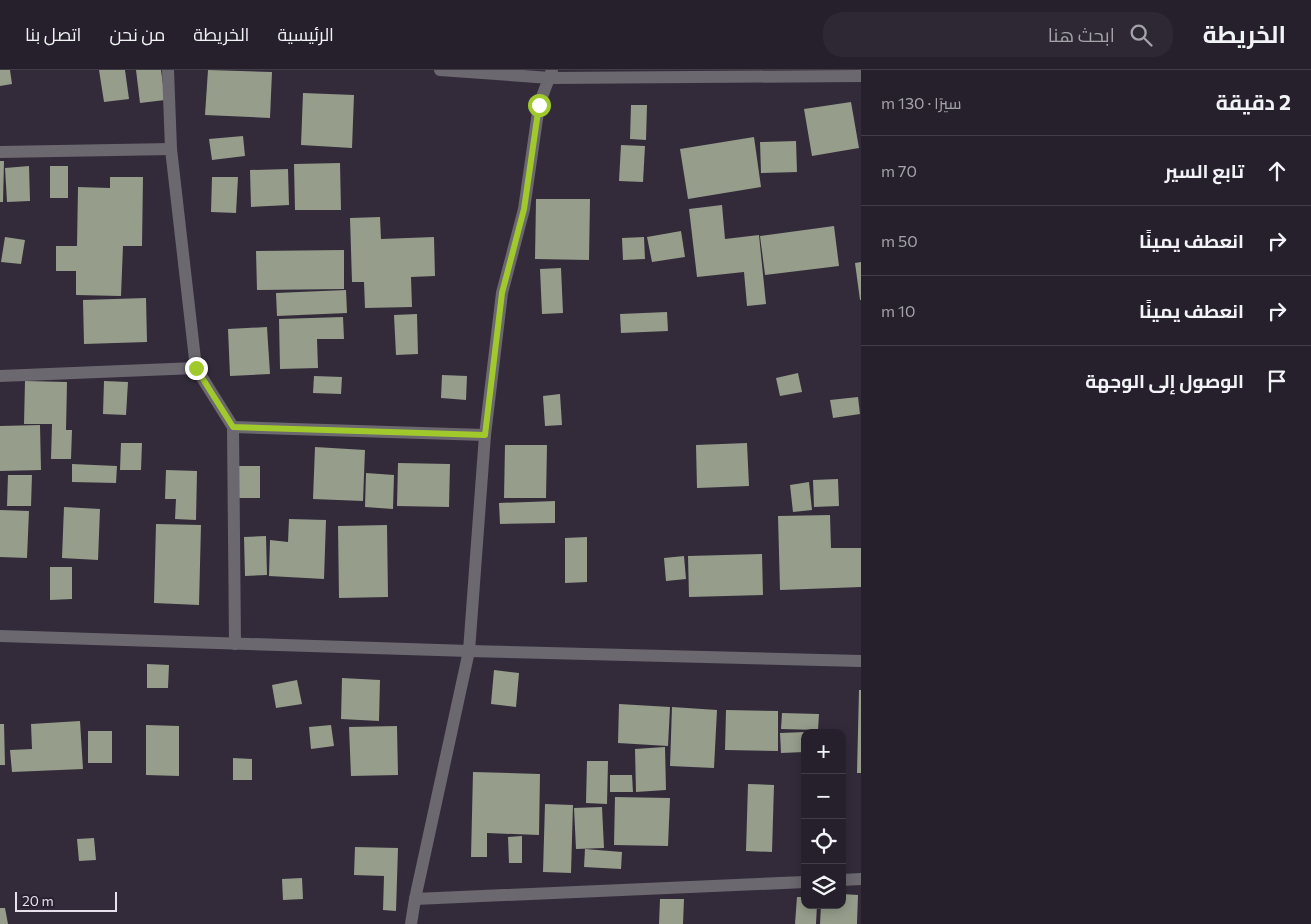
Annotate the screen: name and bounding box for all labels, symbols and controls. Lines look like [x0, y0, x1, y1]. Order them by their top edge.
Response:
search box [823, 12, 1173, 57]
text: الخريطة [1203, 19, 1286, 48]
icon: search [1127, 21, 1155, 49]
text: اتصل بنا [25, 23, 81, 45]
text: من نحن [109, 23, 165, 45]
text: الخريطة [193, 23, 249, 45]
text: الرئيسية [277, 23, 334, 45]
text: ابحث هنا [1048, 23, 1115, 46]
text: 2 دقيقة [1216, 89, 1291, 114]
text: سيرًا · 130 m [881, 93, 961, 112]
route start [528, 94, 551, 117]
icon: ahead [1263, 157, 1291, 185]
text: تابع السير [1165, 159, 1244, 182]
text: 70 m [881, 161, 917, 180]
icon: right [1263, 227, 1291, 255]
text: انعطف يمينًا [1139, 229, 1244, 252]
text: 50 m [881, 231, 918, 250]
icon: right [1263, 297, 1291, 325]
text: انعطف يمينًا [1139, 299, 1244, 322]
text: 10 m [881, 301, 915, 320]
route end [185, 357, 208, 380]
icon: arrive [1263, 367, 1291, 395]
text: الوصول إلى الوجهة [1085, 369, 1244, 392]
map controls [801, 729, 846, 909]
button: + [801, 729, 846, 774]
button: − [801, 774, 846, 819]
button: locate [801, 819, 846, 864]
button: layers [801, 864, 846, 909]
scale bar [15, 889, 118, 912]
text: 20 m [22, 892, 54, 909]

